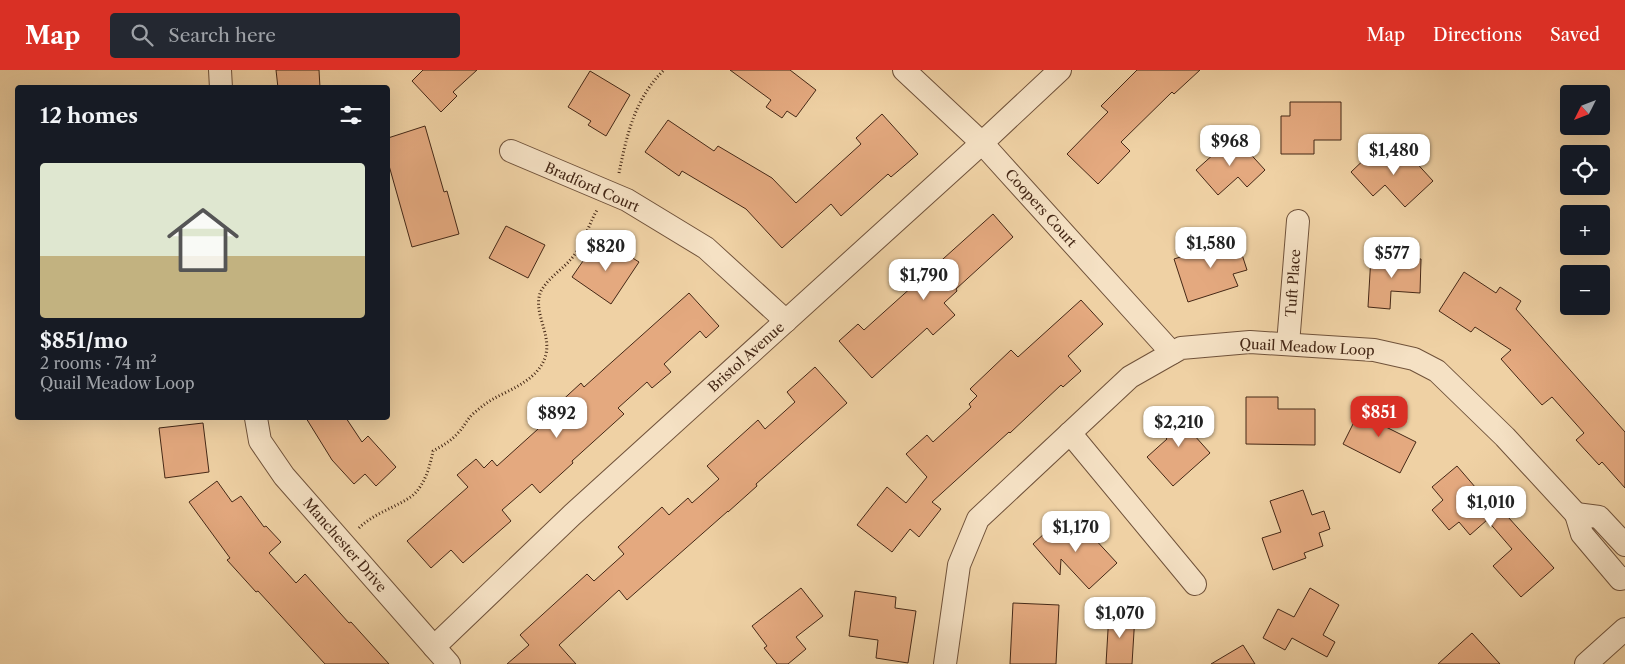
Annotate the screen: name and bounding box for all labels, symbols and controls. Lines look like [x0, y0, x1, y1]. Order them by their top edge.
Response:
search box [110, 13, 460, 58]
text: Map [25, 21, 80, 50]
icon: search [128, 21, 156, 49]
text: Search here [168, 24, 276, 47]
text: Map [1366, 24, 1405, 46]
text: Directions [1433, 24, 1522, 46]
text: Saved [1550, 24, 1600, 46]
north arrow [1560, 85, 1610, 135]
map controls [1560, 85, 1610, 315]
icon: filters [337, 101, 365, 129]
text: 12 homes [40, 103, 138, 128]
pin: $968 [1200, 124, 1260, 167]
text: $968 [1211, 131, 1249, 151]
pin: $1,480 [1353, 134, 1435, 176]
text: $1,480 [1369, 140, 1419, 160]
button: locate [1560, 145, 1610, 195]
street label: Bradford Court [542, 158, 642, 216]
street label: Coopers Court [1001, 165, 1081, 251]
icon: home [158, 195, 248, 285]
button: + [1560, 205, 1610, 255]
pin: $1,580 [1170, 226, 1252, 269]
pin: $820 [576, 230, 636, 272]
text: $1,580 [1186, 233, 1236, 253]
text: $820 [587, 236, 625, 256]
pin: $577 [1362, 236, 1422, 279]
text: $577 [1375, 243, 1409, 263]
street label: Tuft Place [1282, 248, 1304, 318]
pin: $1,790 [883, 258, 965, 301]
text: $1,790 [900, 265, 948, 285]
button: − [1560, 265, 1610, 315]
street label: Bristol Avenue [704, 318, 788, 396]
text: $851/mo [40, 328, 128, 353]
street label: Quail Meadow Loop [1239, 334, 1375, 360]
text: 2 rooms · 74 m² [40, 353, 157, 373]
text: Quail Meadow Loop [40, 373, 195, 393]
pin: $892 [527, 396, 587, 439]
pin: $851 [1349, 396, 1409, 438]
text: $851 [1362, 402, 1396, 422]
text: $892 [538, 403, 576, 423]
pin: $2,210 [1138, 406, 1220, 448]
text: $2,210 [1154, 412, 1204, 432]
pin: $1,010 [1450, 486, 1532, 528]
text: $1,010 [1467, 492, 1515, 512]
street label: Manchester Drive [299, 494, 391, 596]
pin: $1,170 [1035, 510, 1117, 553]
text: $1,170 [1053, 517, 1099, 537]
pin: $1,070 [1079, 596, 1161, 639]
text: $1,070 [1095, 603, 1145, 623]

